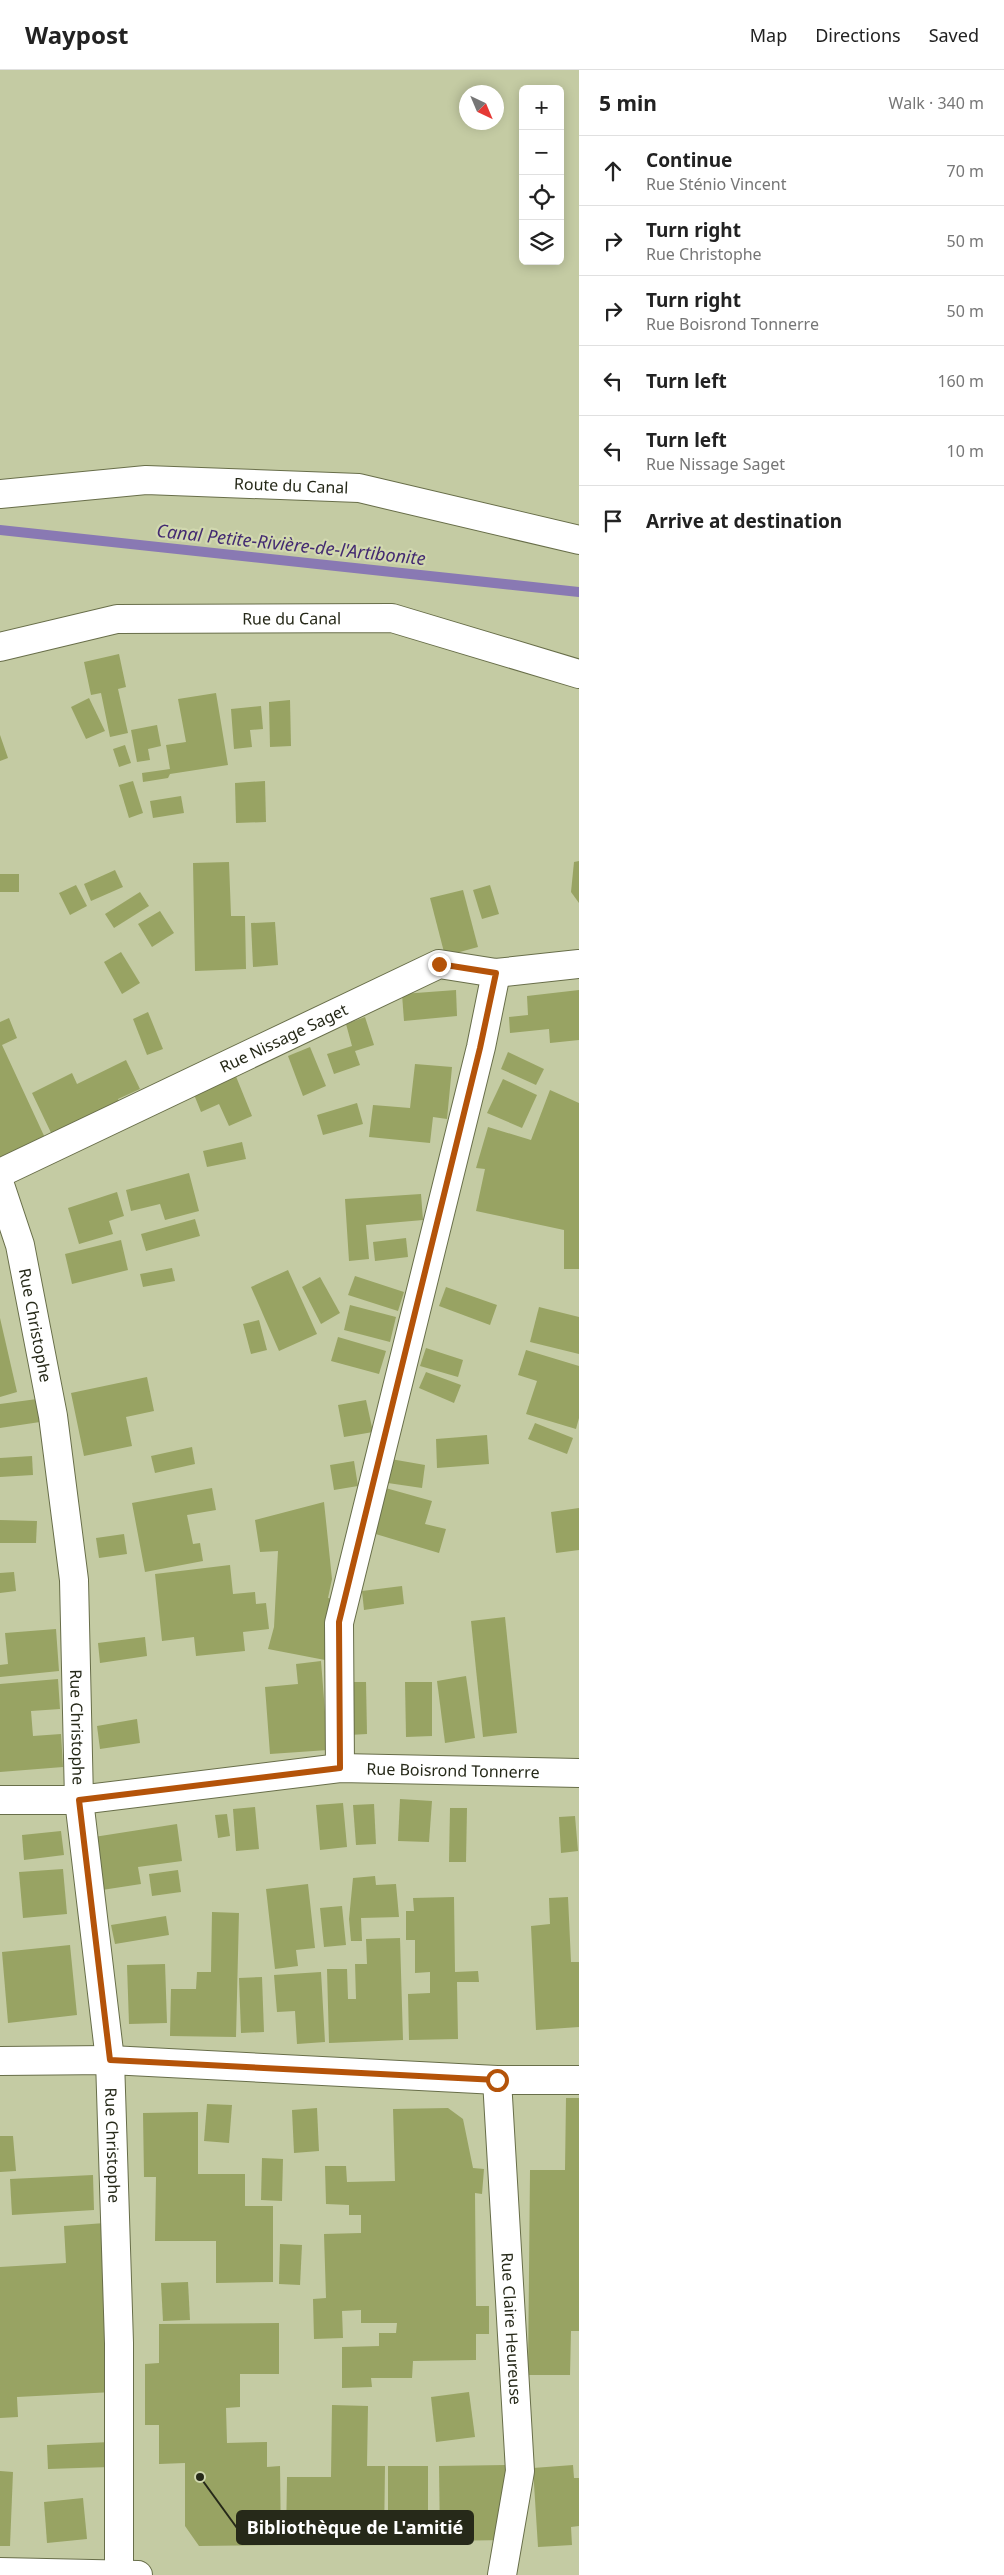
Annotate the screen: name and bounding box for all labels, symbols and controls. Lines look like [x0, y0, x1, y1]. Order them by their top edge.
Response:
text: Waypost [25, 18, 128, 51]
text: Map [750, 23, 787, 47]
text: Directions [815, 23, 901, 47]
text: Saved [929, 23, 979, 47]
north arrow [459, 85, 504, 130]
map controls [519, 85, 564, 265]
button: + [519, 85, 564, 130]
text: 5 min [599, 89, 657, 117]
text: Walk · 340 m [889, 92, 984, 114]
button: − [519, 130, 564, 175]
text: Continue [646, 147, 732, 173]
icon: ahead [599, 157, 627, 185]
text: 70 m [947, 160, 984, 182]
text: Rue Sténio Vincent [646, 173, 786, 195]
button: locate [519, 175, 564, 220]
text: Turn right [646, 217, 741, 243]
button: layers [519, 220, 564, 265]
icon: right [599, 227, 627, 255]
text: 50 m [947, 230, 984, 252]
text: Rue Christophe [646, 243, 762, 265]
text: Turn right [646, 287, 741, 313]
icon: right [599, 297, 627, 325]
text: 50 m [947, 300, 984, 322]
text: Rue Boisrond Tonnerre [646, 313, 819, 335]
icon: left [599, 367, 627, 395]
text: Turn left [646, 368, 727, 394]
text: 160 m [937, 370, 984, 392]
text: Turn left [646, 427, 727, 453]
icon: left [599, 437, 627, 465]
text: 10 m [947, 440, 984, 462]
text: Rue Nissage Saget [646, 453, 785, 475]
street label: Route du Canal [234, 472, 349, 499]
icon: arrive [599, 507, 627, 535]
text: Arrive at destination [646, 508, 842, 534]
water label: Canal Petite-Rivière-de-l'Artibonite [155, 518, 427, 570]
street label: Rue du Canal [242, 607, 341, 630]
route end [428, 953, 451, 976]
street label: Rue Nissage Saget [216, 998, 351, 1078]
street label: Rue Christophe [14, 1266, 57, 1384]
street label: Rue Christophe [65, 1669, 90, 1785]
street label: Rue Boisrond Tonnerre [366, 1758, 540, 1783]
route start [486, 2069, 509, 2092]
street label: Rue Christophe [100, 2087, 126, 2203]
street label: Rue Claire Heureuse [496, 2252, 527, 2405]
callout: Bibliothèque de L'amitié [237, 2511, 473, 2544]
text: Bibliothèque de L'amitié [247, 2515, 463, 2539]

